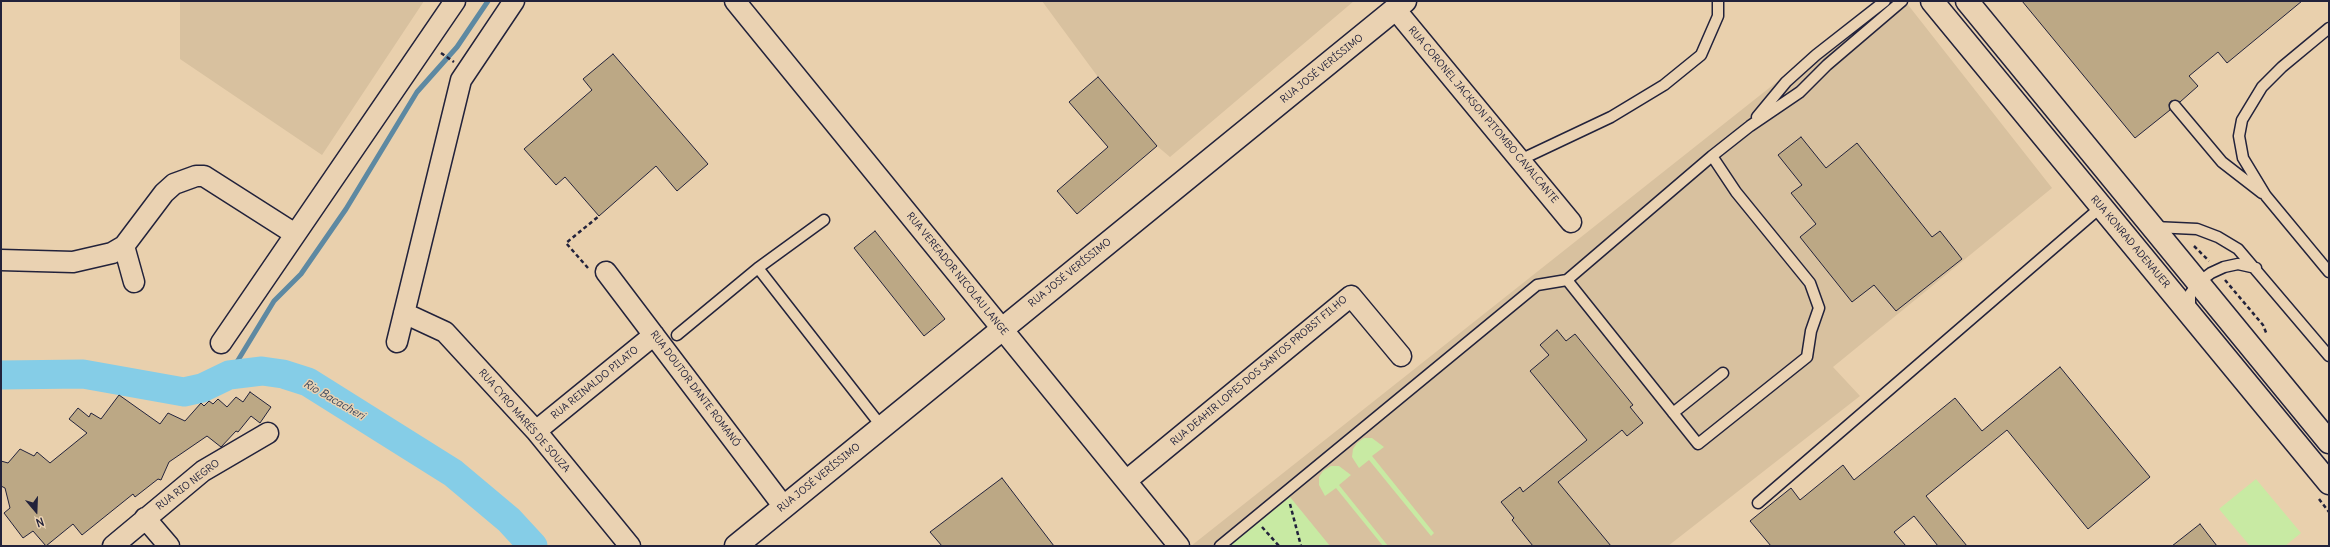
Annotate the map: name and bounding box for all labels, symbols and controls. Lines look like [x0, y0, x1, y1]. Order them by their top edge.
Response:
street label: RUA CORONEL JACKSON PITOMBO CAVALCANTE [1406, 24, 1560, 206]
street label: RUA JOSÉ VERÍSSIMO [1278, 32, 1366, 106]
street label: RUA KONRAD ADENAUER [2088, 193, 2172, 291]
street label: RUA VEREADOR NICOLAU LANGE [904, 210, 1010, 338]
street label: RUA JOSÉ VERÍSSIMO [1026, 236, 1114, 310]
street label: RUA DEAHIR LOPES DOS SANTOS PROBST FILHO [1168, 294, 1350, 448]
street label: RUA DOUTOR DANTE ROMANÓ [647, 329, 743, 449]
street label: RUA REINALDO PILATO [549, 344, 641, 422]
street label: RUA CYRO MARÉS DE SOUZA [476, 367, 572, 475]
water label: Rio Bacacheri [301, 377, 367, 423]
street label: RUA JOSÉ VERÍSSIMO [775, 441, 863, 515]
street label: RUA RIO NEGRO [154, 457, 222, 513]
north arrow [16, 491, 56, 531]
text: N [34, 514, 46, 530]

